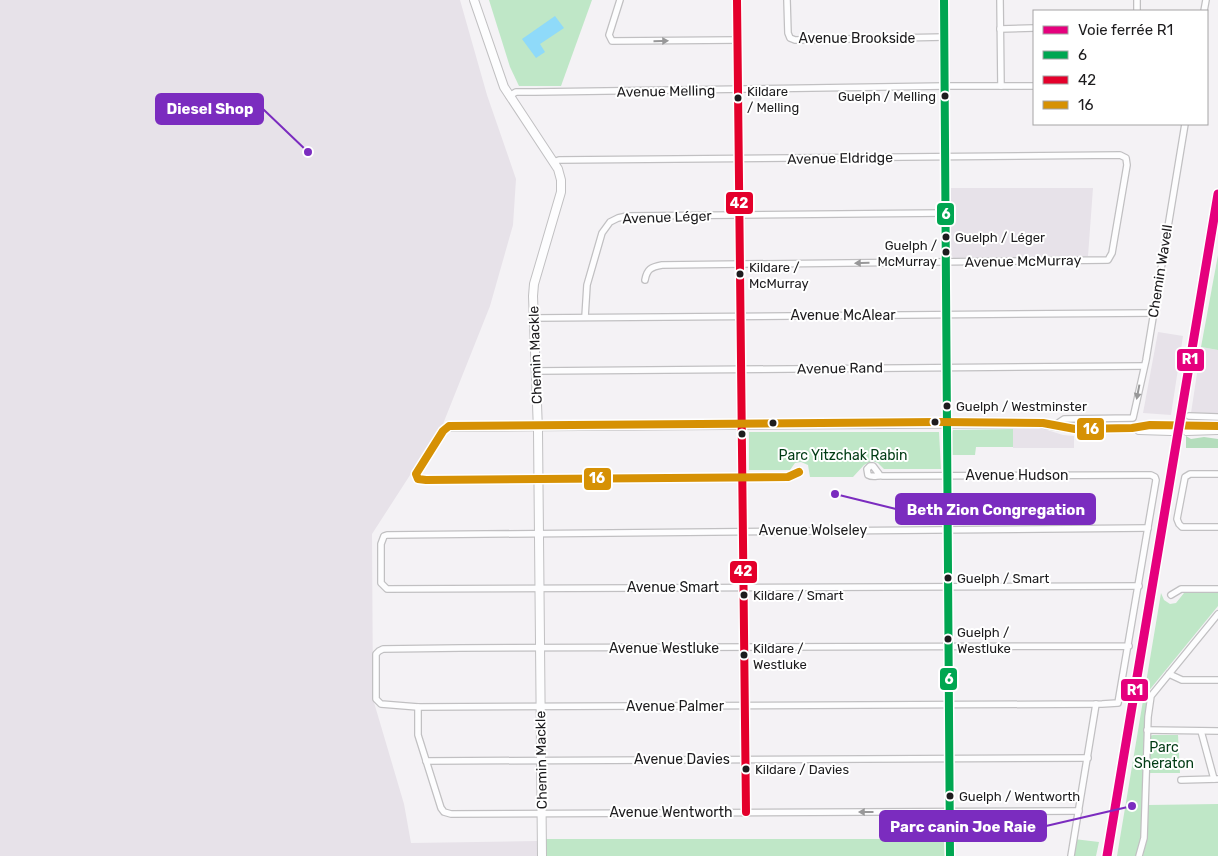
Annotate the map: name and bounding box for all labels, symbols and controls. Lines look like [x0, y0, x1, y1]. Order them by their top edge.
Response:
legend [1033, 10, 1208, 125]
text: Voie ferrée R1 [1078, 21, 1173, 39]
street label: Avenue Brookside [799, 30, 916, 47]
one-way arrow [653, 37, 669, 45]
text: 6 [1078, 46, 1087, 64]
text: 42 [1078, 71, 1096, 89]
street label: Avenue Melling [617, 82, 715, 101]
place label: Kildare / Melling [747, 84, 799, 116]
place label: Guelph / Melling [838, 89, 936, 105]
marker: Guelph / Melling [940, 91, 950, 101]
marker: Kildare / Melling [733, 93, 743, 103]
callout: Diesel Shop [156, 94, 263, 124]
text: 16 [1078, 96, 1093, 114]
text: Diesel Shop [167, 100, 253, 118]
street label: Avenue Eldridge [787, 149, 893, 168]
line badge: 42 [725, 191, 754, 215]
text: 42 [730, 195, 748, 212]
line badge: 6 [936, 202, 955, 226]
text: 6 [941, 206, 951, 223]
street label: Avenue Léger [622, 207, 713, 228]
street label: Chemin Wavell [1145, 223, 1176, 319]
place label: Guelph / Léger [955, 230, 1045, 246]
marker: Guelph / Léger [941, 232, 951, 242]
place label: Guelph / McMurray [877, 238, 937, 269]
marker: Guelph / McMurray [941, 247, 951, 257]
street label: Avenue McMurray [965, 252, 1082, 271]
one-way arrow [854, 259, 870, 267]
place label: Kildare / McMurray [749, 260, 809, 291]
marker: Kildare / McMurray [735, 269, 745, 279]
street label: Chemin Mackle [525, 305, 546, 404]
street label: Avenue McAlear [791, 307, 896, 324]
line badge: R1 [1176, 348, 1205, 372]
text: R1 [1182, 351, 1198, 368]
street label: Avenue Rand [797, 359, 883, 378]
one-way arrow [1134, 384, 1142, 399]
place label: Guelph / Westminster [956, 399, 1087, 414]
marker: Guelph / Westminster [942, 401, 952, 411]
unlabelled marker [930, 417, 940, 427]
line badge: 16 [1076, 417, 1105, 441]
unlabelled marker [768, 418, 778, 428]
text: 16 [1083, 421, 1099, 438]
unlabelled marker [737, 429, 747, 439]
park label: Parc Yitzchak Rabin [779, 447, 907, 464]
line badge: 16 [583, 467, 612, 491]
street label: Avenue Hudson [966, 467, 1068, 484]
text: 16 [589, 470, 605, 487]
callout: Beth Zion Congregation [896, 494, 1095, 524]
text: Beth Zion Congregation [907, 501, 1085, 519]
street label: Avenue Wolseley [759, 522, 867, 539]
line badge: 42 [729, 560, 758, 584]
text: 42 [734, 563, 752, 580]
place label: Guelph / Smart [957, 571, 1049, 586]
marker: Guelph / Smart [943, 573, 953, 583]
street label: Avenue Smart [627, 579, 720, 596]
place label: Kildare / Smart [753, 588, 844, 603]
marker: Kildare / Smart [739, 590, 749, 600]
place label: Guelph / Westluke [957, 625, 1011, 656]
marker: Guelph / Westluke [943, 634, 953, 644]
street label: Avenue Westluke [609, 640, 719, 657]
place label: Kildare / Westluke [753, 641, 807, 672]
marker: Kildare / Westluke [739, 650, 749, 660]
line badge: 6 [939, 667, 958, 691]
text: 6 [944, 671, 954, 688]
line badge: R1 [1120, 678, 1149, 702]
text: R1 [1127, 682, 1143, 699]
street label: Avenue Palmer [626, 698, 725, 715]
street label: Chemin Mackle [532, 710, 551, 809]
park label: Parc Sheraton [1134, 739, 1194, 772]
street label: Avenue Davies [634, 751, 730, 768]
place label: Kildare / Davies [755, 762, 849, 777]
marker: Kildare / Davies [741, 764, 751, 774]
place label: Guelph / Wentworth [959, 789, 1080, 804]
marker: Guelph / Wentworth [945, 791, 955, 801]
street label: Avenue Wentworth [609, 804, 733, 821]
one-way arrow [858, 808, 874, 816]
callout: Parc canin Joe Raie [880, 811, 1046, 841]
text: Parc canin Joe Raie [890, 818, 1036, 836]

